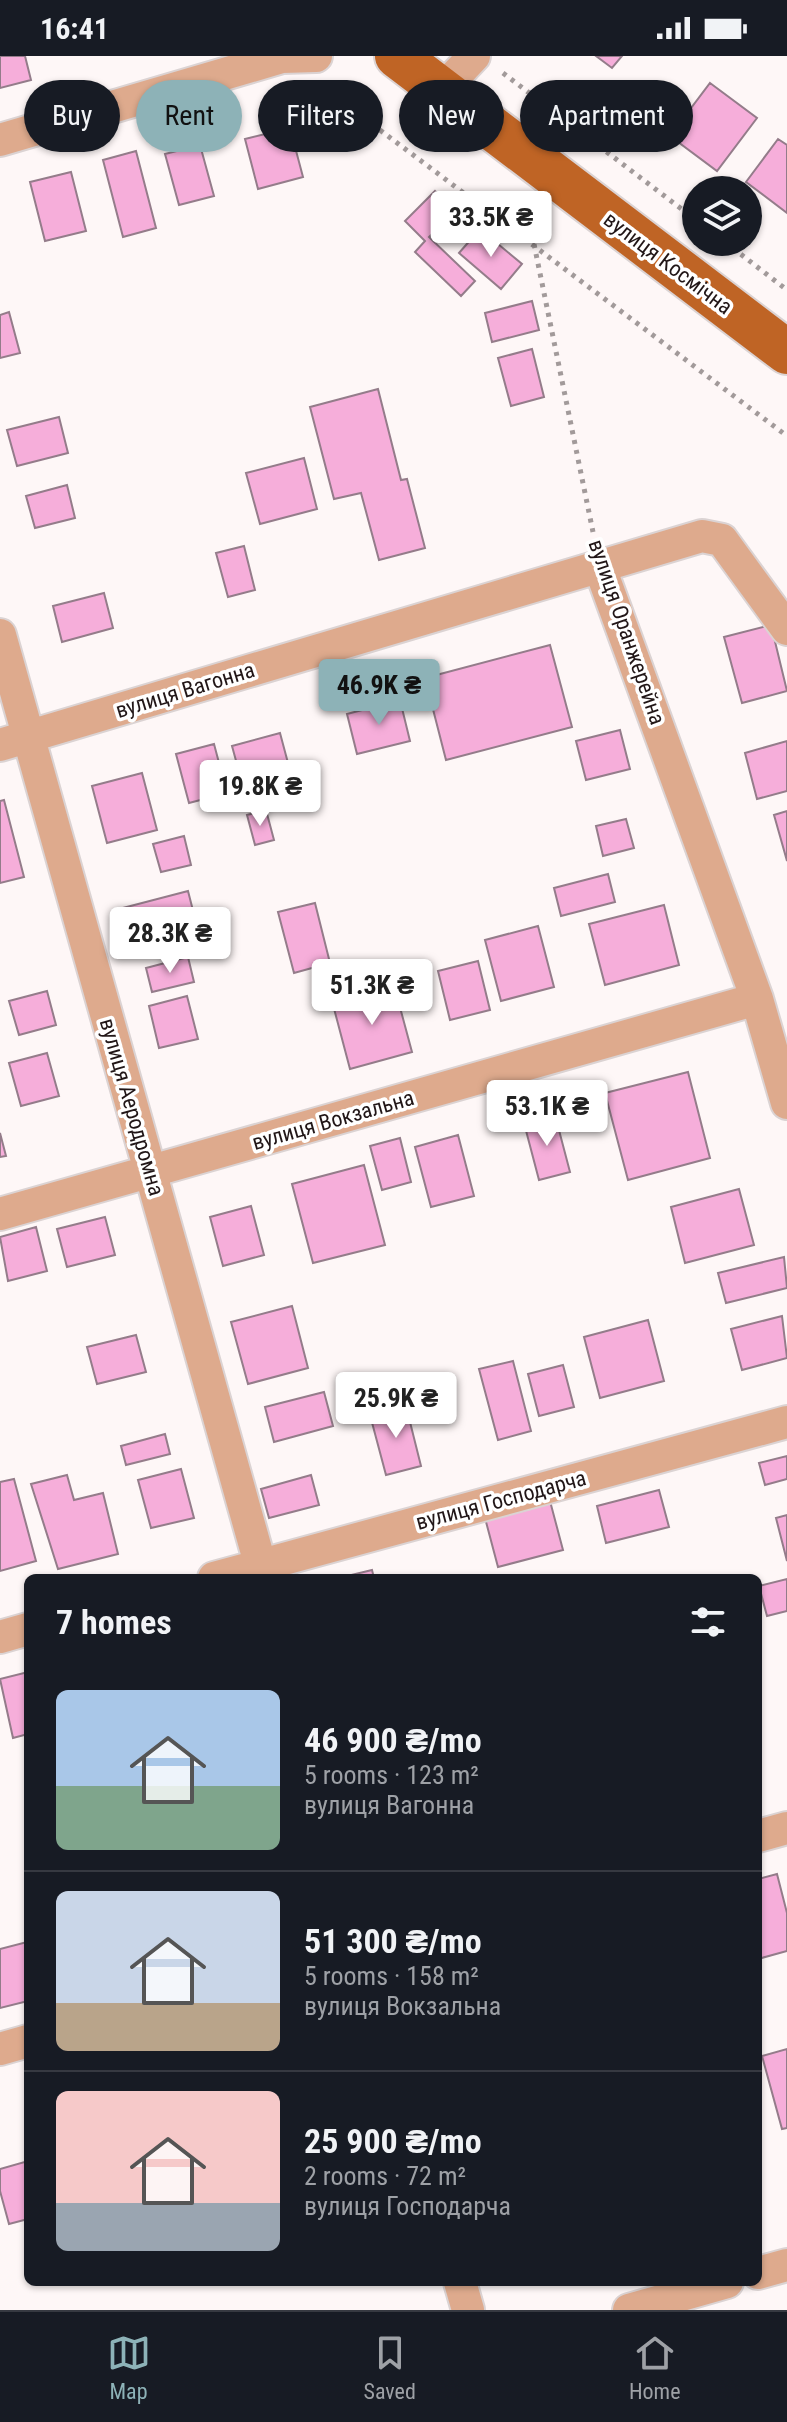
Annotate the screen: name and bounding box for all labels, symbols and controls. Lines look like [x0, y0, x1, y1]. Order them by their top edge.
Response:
text: 16:41 [40, 11, 109, 46]
chip: Buy [24, 80, 120, 152]
chip: Rent [136, 80, 242, 152]
chip: Filters [258, 80, 383, 152]
chip: New [399, 80, 504, 152]
chip: Apartment [520, 80, 693, 152]
map controls [682, 176, 762, 256]
button: layers [682, 176, 762, 256]
pin: 33.5K ₴ [417, 191, 565, 259]
text: 33.5K ₴ [449, 202, 533, 232]
street label: вулиця Космічна [599, 207, 737, 319]
street label: вулиця Оранжерейна [584, 536, 670, 728]
street label: вулиця Вагонна [113, 657, 257, 723]
pin: 46.9K ₴ [305, 659, 453, 727]
text: 46.9K ₴ [337, 670, 421, 700]
pin: 19.8K ₴ [186, 760, 334, 828]
text: 19.8K ₴ [218, 771, 302, 801]
pin: 28.3K ₴ [96, 907, 244, 975]
text: 28.3K ₴ [128, 918, 212, 948]
pin: 51.3K ₴ [298, 959, 446, 1027]
text: 51.3K ₴ [330, 970, 414, 1000]
street label: вулиця Аеродромна [95, 1016, 169, 1198]
pin: 53.1K ₴ [473, 1080, 621, 1148]
street label: вулиця Вокзальна [249, 1085, 417, 1155]
text: 53.1K ₴ [505, 1091, 589, 1121]
pin: 25.9K ₴ [322, 1372, 470, 1440]
text: 25.9K ₴ [354, 1383, 438, 1413]
street label: вулиця Господарча [413, 1465, 589, 1535]
icon: filters [686, 1600, 730, 1644]
text: 7 homes [56, 1602, 172, 1642]
text: 46 900 ₴/mo [304, 1720, 482, 1760]
icon: home [120, 1722, 216, 1818]
text: 5 rooms · 123 m² [304, 1760, 479, 1790]
text: вулиця Вагонна [304, 1790, 474, 1820]
text: 51 300 ₴/mo [304, 1921, 482, 1961]
icon: home [120, 1923, 216, 2019]
text: 5 rooms · 158 m² [304, 1961, 479, 1991]
text: вулиця Вокзальна [304, 1991, 501, 2021]
text: 25 900 ₴/mo [304, 2121, 482, 2161]
icon: home [120, 2123, 216, 2219]
text: 2 rooms · 72 m² [304, 2161, 466, 2191]
text: вулиця Господарча [304, 2191, 511, 2221]
tab: Map [107, 2331, 151, 2404]
tab: Saved [364, 2331, 416, 2404]
tab: Home [629, 2331, 680, 2404]

